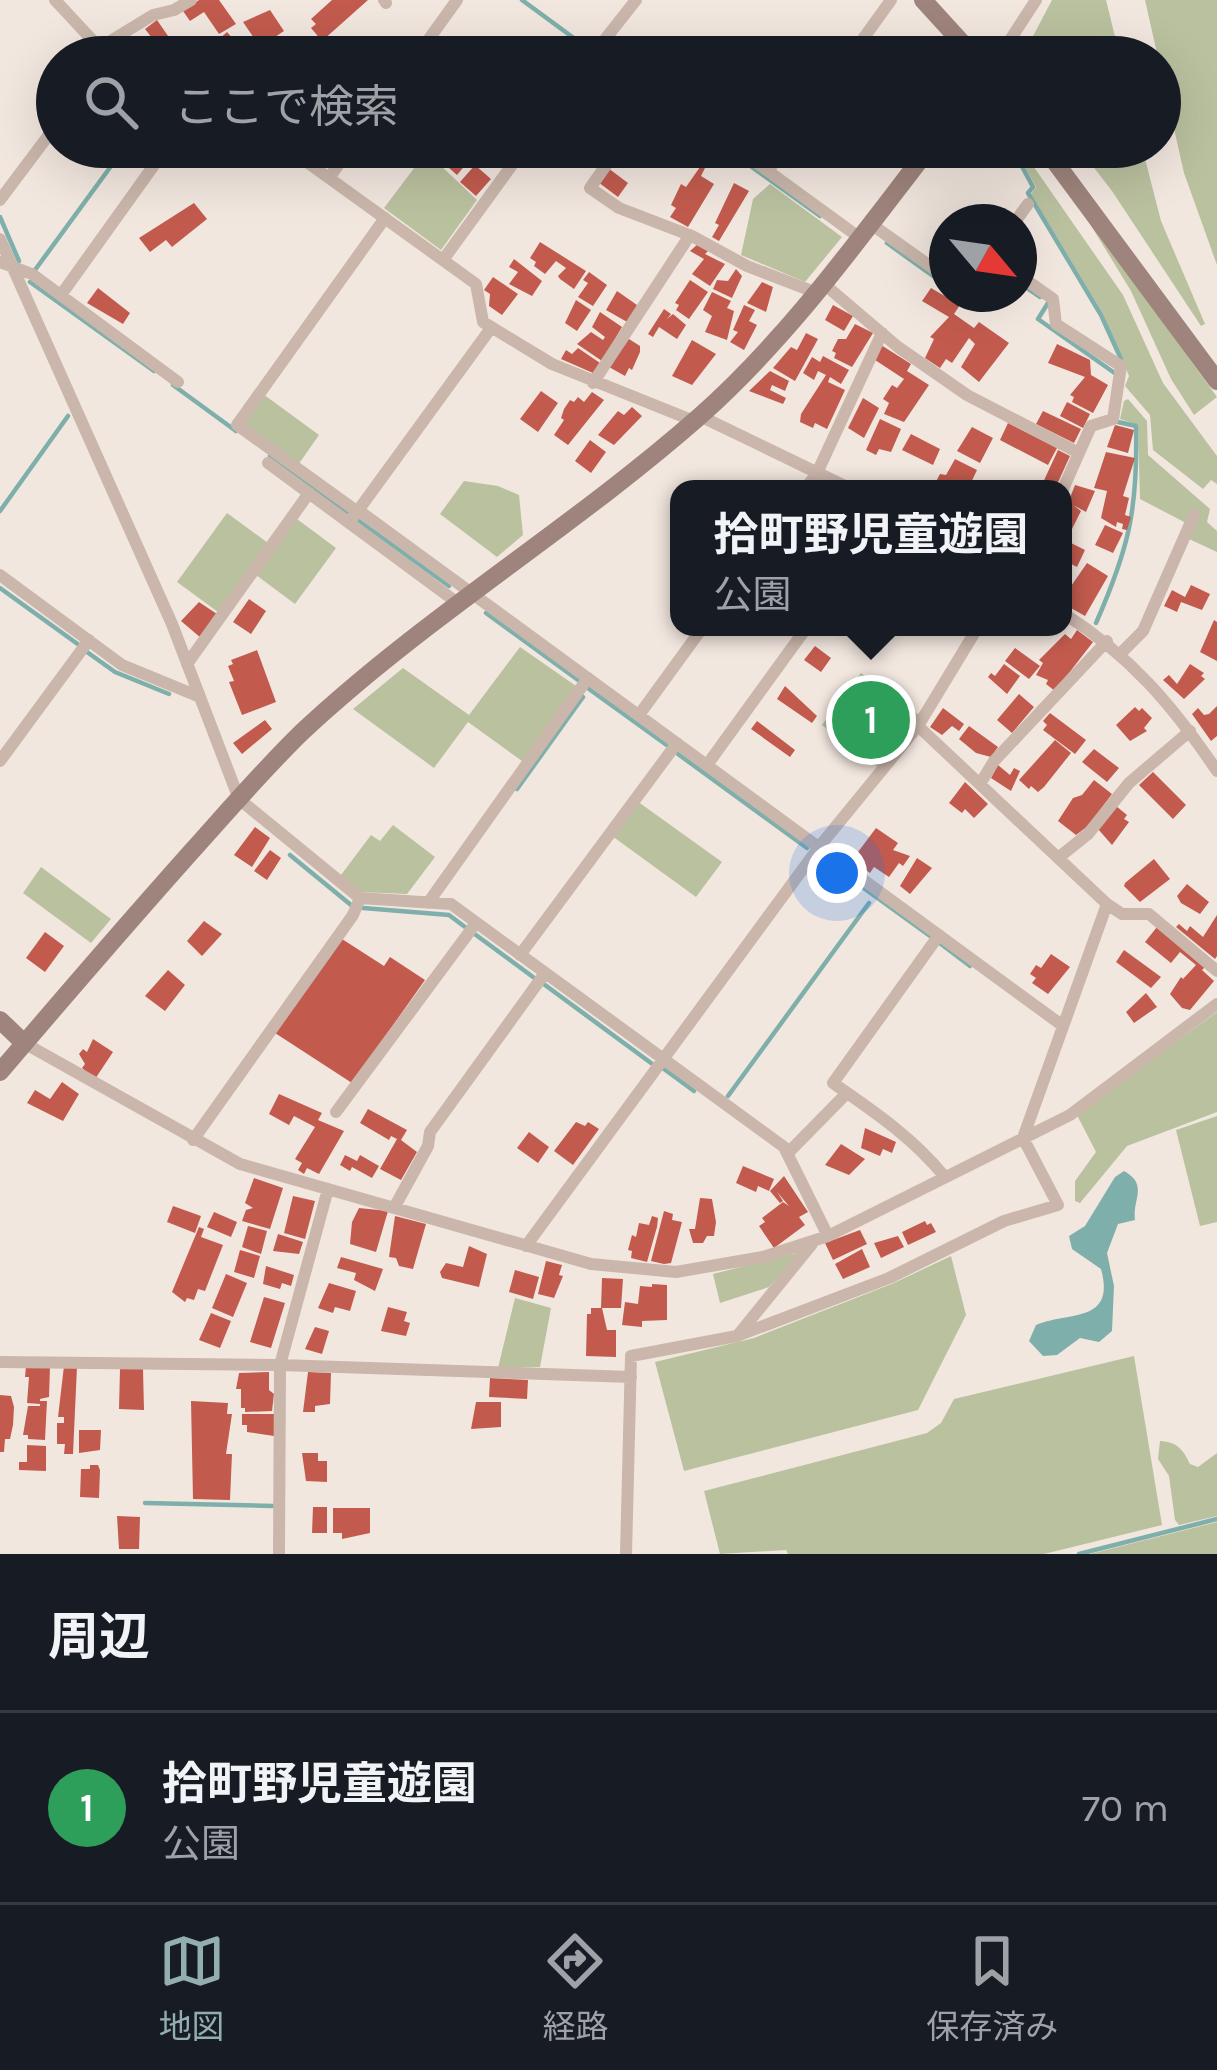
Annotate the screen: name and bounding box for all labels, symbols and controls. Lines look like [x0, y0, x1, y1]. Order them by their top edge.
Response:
search box [36, 36, 1181, 168]
icon: search [78, 69, 144, 135]
text: ここで検索 [174, 81, 399, 133]
north arrow [929, 204, 1037, 312]
popup [670, 480, 1072, 636]
text: 拾町野児童遊園 [713, 509, 1029, 561]
text: 公園 [713, 572, 792, 618]
pin: 1 [832, 675, 910, 765]
your location [807, 843, 867, 903]
text: 周辺 [48, 1607, 150, 1667]
text: 拾町野児童遊園 [162, 1758, 477, 1810]
text: 1 [80, 1785, 94, 1831]
text: 70 m [1082, 1785, 1169, 1831]
text: 公園 [162, 1821, 240, 1867]
tab: 地図 [159, 1928, 225, 2048]
tab: 経路 [542, 1928, 608, 2048]
tab: 保存済み [926, 1928, 1058, 2048]

